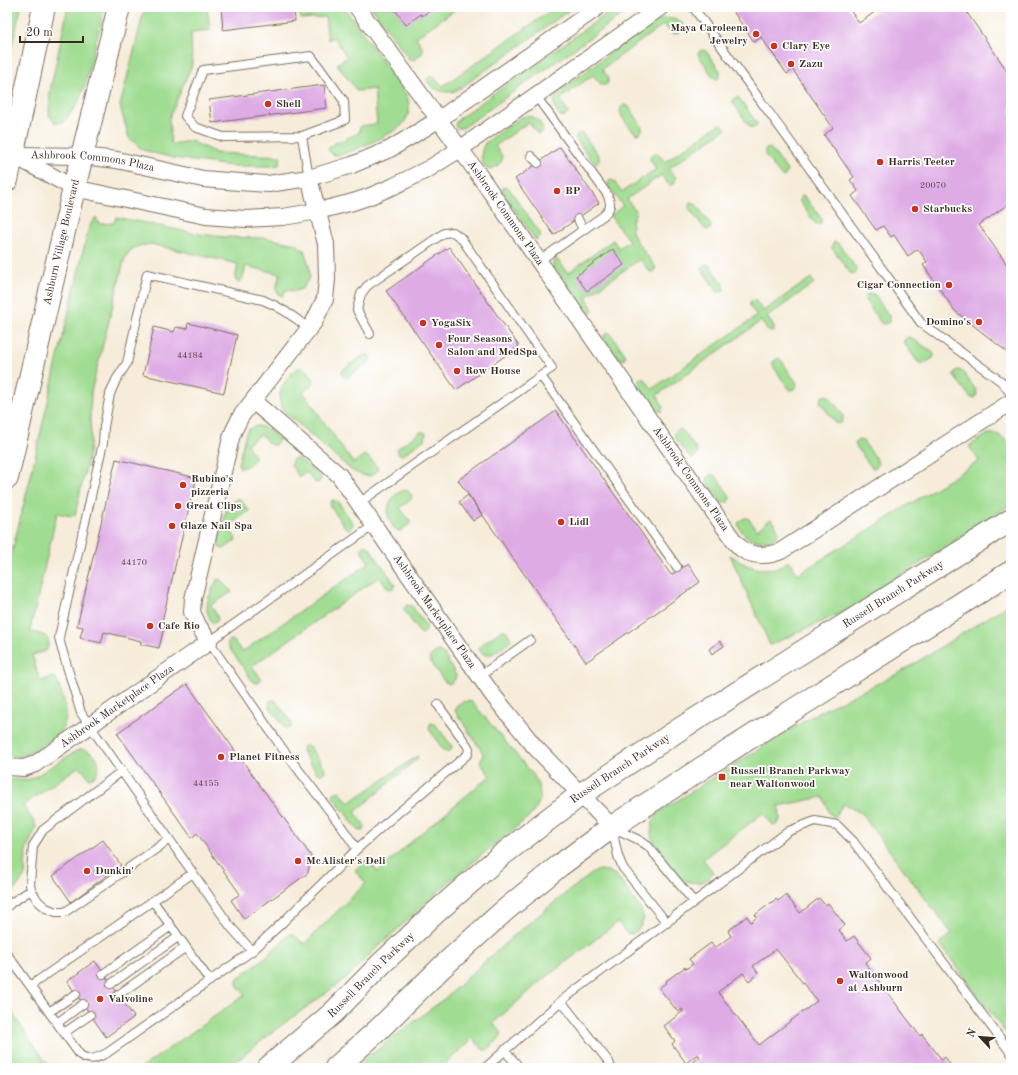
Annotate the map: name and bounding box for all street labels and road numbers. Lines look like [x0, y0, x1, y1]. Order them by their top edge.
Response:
street label: Ashbrook Commons Plaza [30, 150, 156, 174]
street label: Ashbrook Commons Plaza [465, 159, 546, 268]
street label: Ashburn Village Boulevard [42, 178, 82, 306]
street label: Ashbrook Commons Plaza [650, 425, 731, 534]
street label: Ashbrook Marketplace Plaza [391, 553, 478, 671]
street label: Russell Branch Parkway [841, 558, 946, 630]
street label: Ashbrook Marketplace Plaza [58, 663, 176, 750]
street label: Russell Branch Parkway [568, 732, 672, 806]
street label: Russell Branch Parkway [326, 930, 417, 1020]

